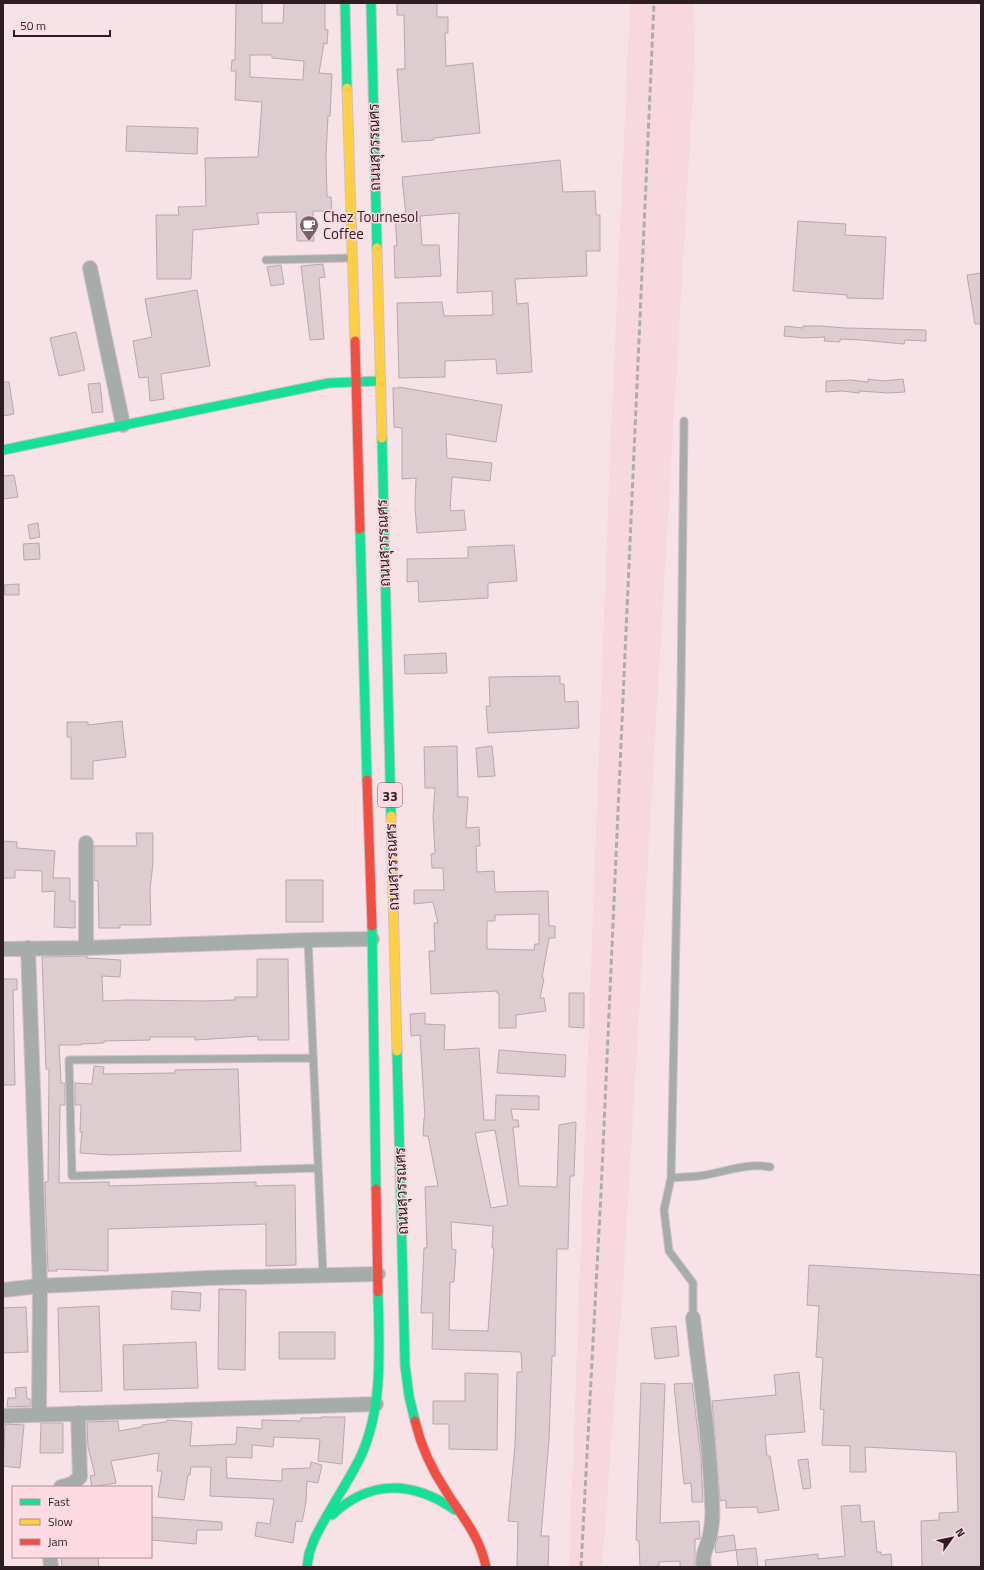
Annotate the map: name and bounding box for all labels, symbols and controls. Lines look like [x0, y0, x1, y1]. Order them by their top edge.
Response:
scale bar [14, 12, 110, 38]
text: 50 m [20, 16, 46, 35]
street label: ถนนสุวรรณศร [362, 103, 386, 191]
place label: Chez Tournesol Coffee [323, 205, 419, 245]
cafe icon: Chez Tournesol Coffee [298, 214, 320, 242]
street label: ถนนสุวรรณศร [370, 499, 396, 587]
road number: 33 [378, 783, 402, 807]
street label: ถนนสุวรรณศร [379, 823, 405, 911]
street label: ถนนสุวรรณศร [388, 1147, 414, 1235]
legend [12, 1486, 152, 1558]
text: Fast [48, 1492, 71, 1511]
text: Slow [48, 1512, 73, 1531]
north arrow [932, 1518, 972, 1558]
text: N [952, 1525, 969, 1540]
text: Jam [48, 1532, 68, 1551]

